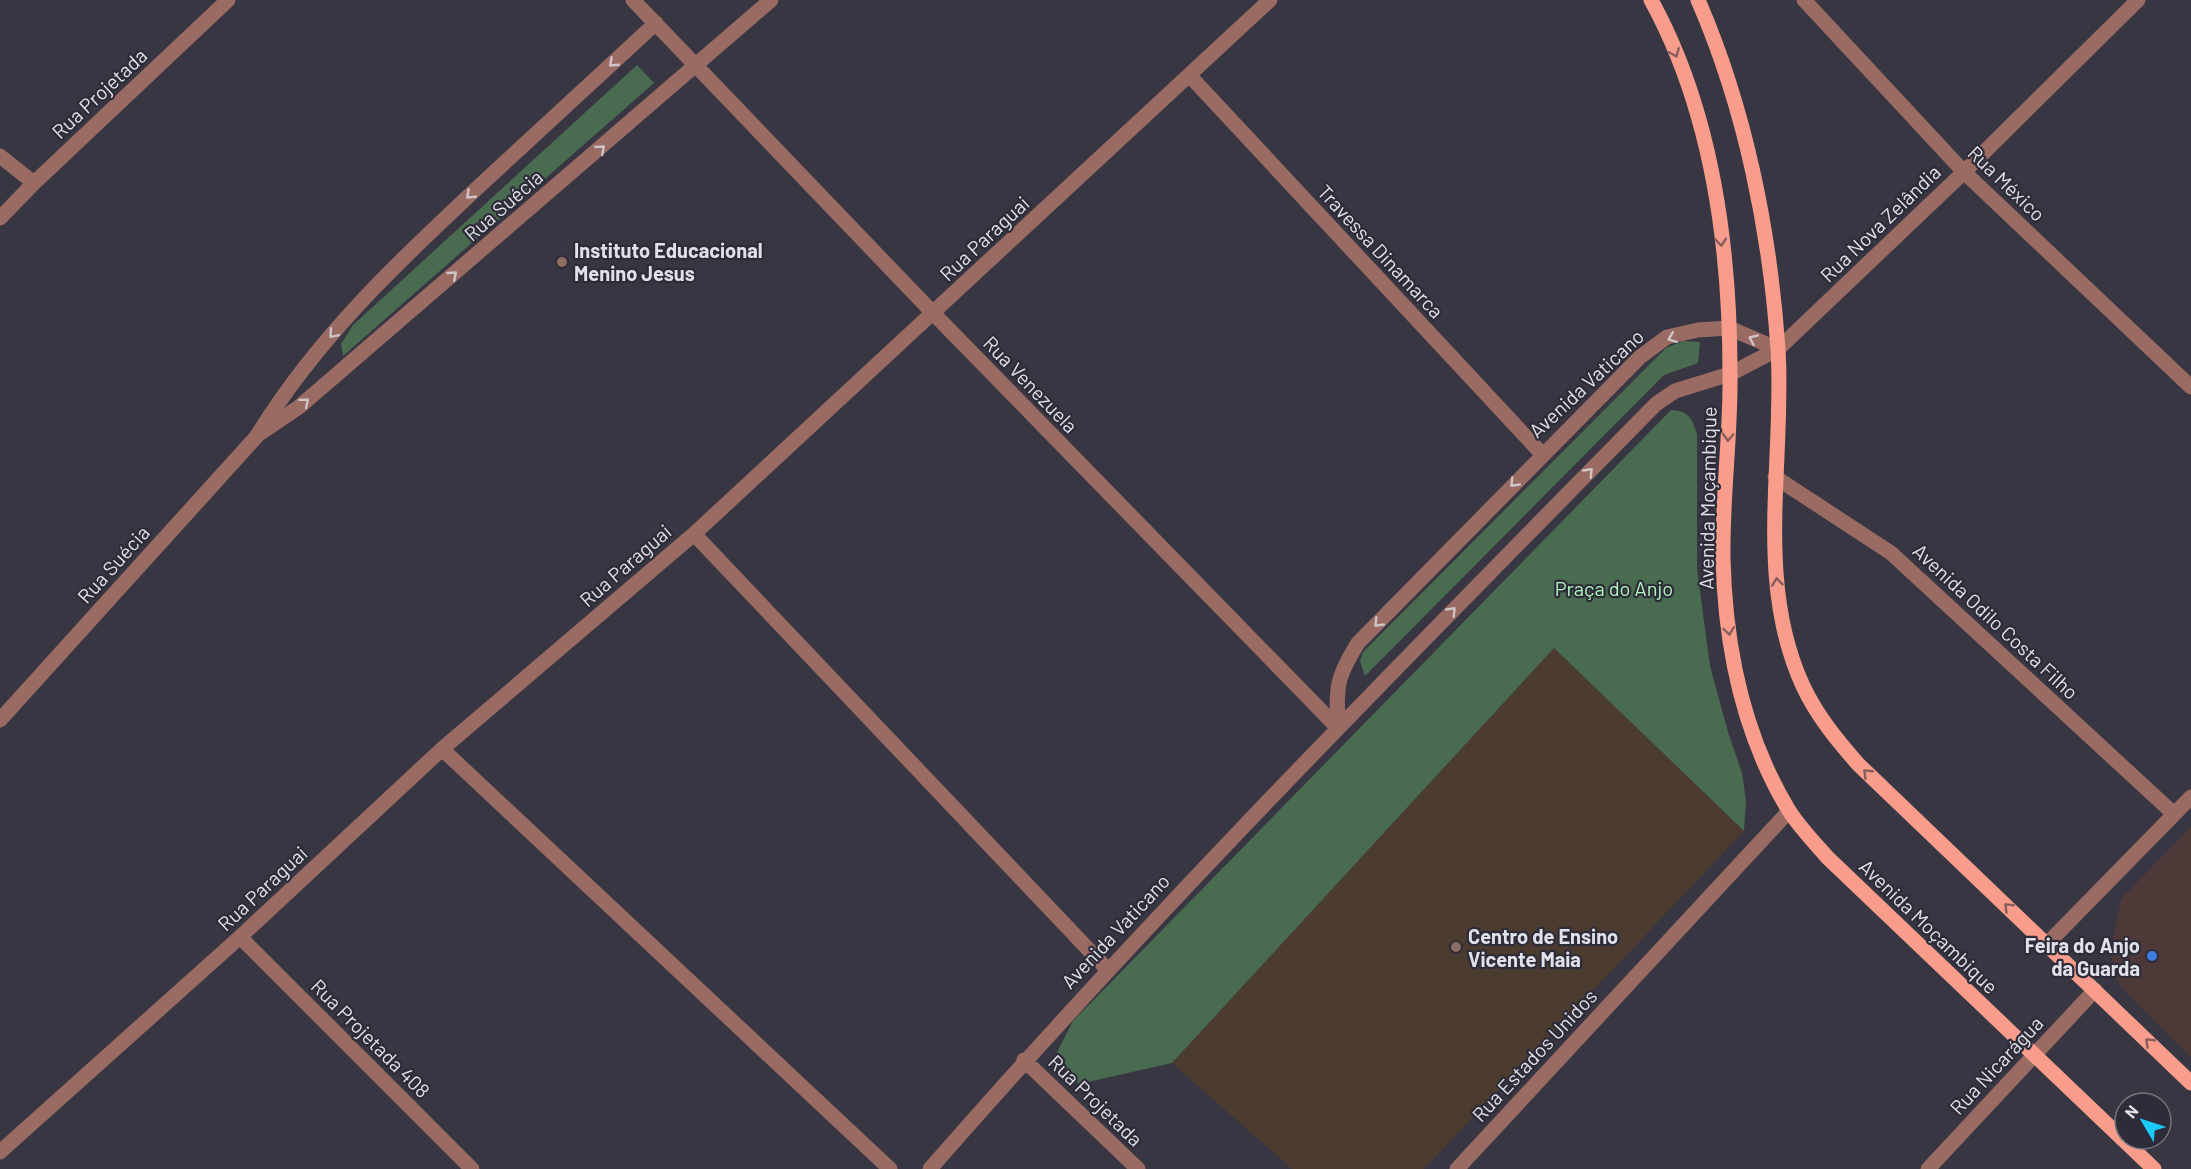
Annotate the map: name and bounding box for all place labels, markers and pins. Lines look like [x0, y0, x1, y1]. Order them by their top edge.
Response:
place label: Instituto Educacional Menino Jesus [574, 238, 763, 285]
marker: Instituto Educacional Menino Jesus [555, 255, 569, 269]
place label: Centro de Ensino Vicente Maia [1468, 924, 1618, 971]
place label: Feira do Anjo da Guarda [2025, 933, 2140, 980]
marker: Centro de Ensino Vicente Maia [1449, 940, 1463, 954]
marker: Feira do Anjo da Guarda [2145, 949, 2159, 963]

